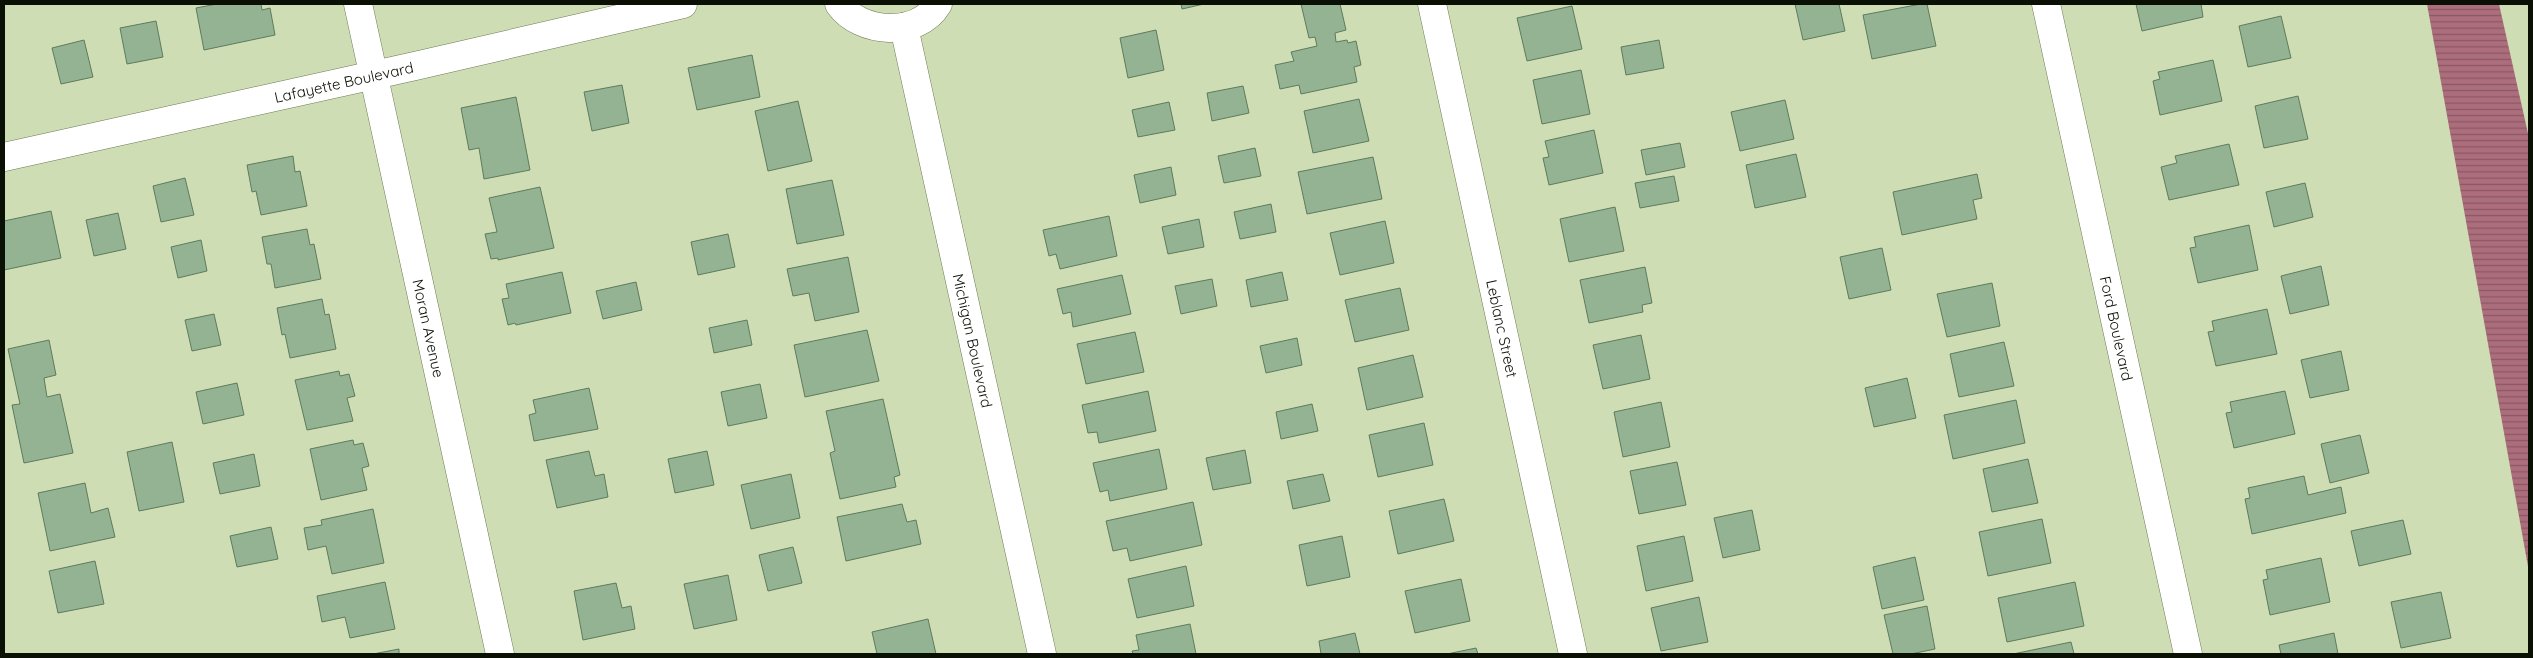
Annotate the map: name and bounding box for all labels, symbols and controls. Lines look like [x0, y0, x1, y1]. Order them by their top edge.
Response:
street label: Lafayette Boulevard [272, 57, 415, 106]
street label: Michigan Boulevard [949, 272, 997, 409]
street label: Ford Boulevard [2096, 274, 2138, 382]
street label: Moran Avenue [409, 277, 449, 379]
street label: Leblanc Street [1483, 278, 1522, 379]

